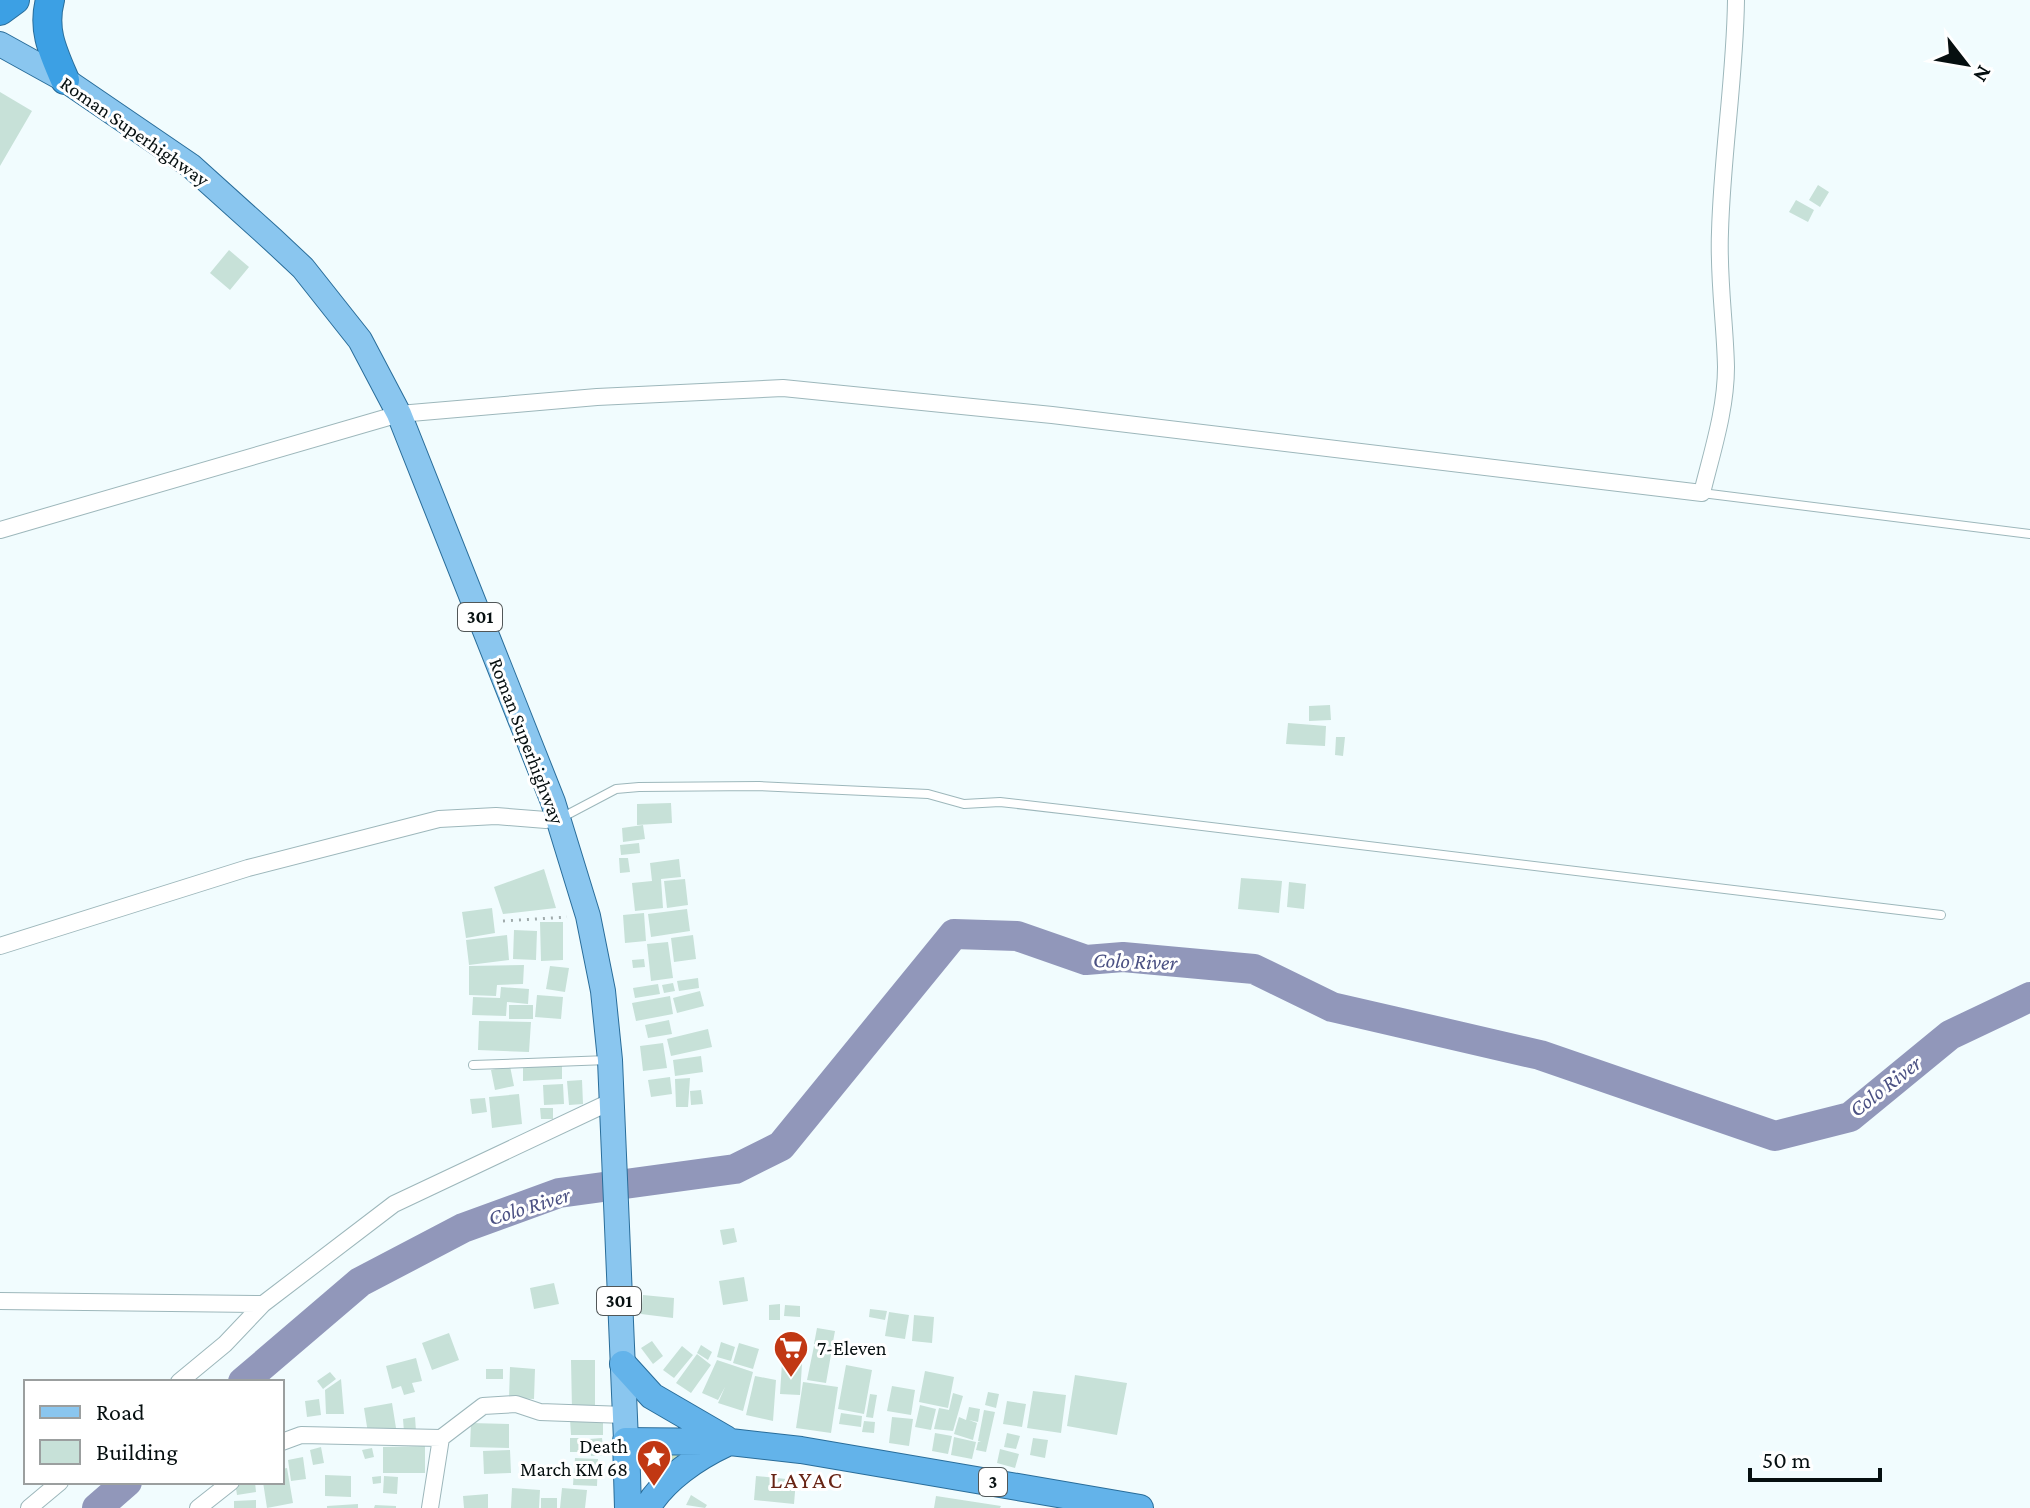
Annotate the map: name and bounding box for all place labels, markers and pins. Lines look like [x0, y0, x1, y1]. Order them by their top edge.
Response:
supermarket icon: 7-Eleven [772, 1329, 810, 1379]
place label: 7-Eleven [817, 1337, 887, 1359]
place label: Death March KM 68 [520, 1435, 628, 1480]
place icon: Death March KM 68 [635, 1438, 673, 1488]

